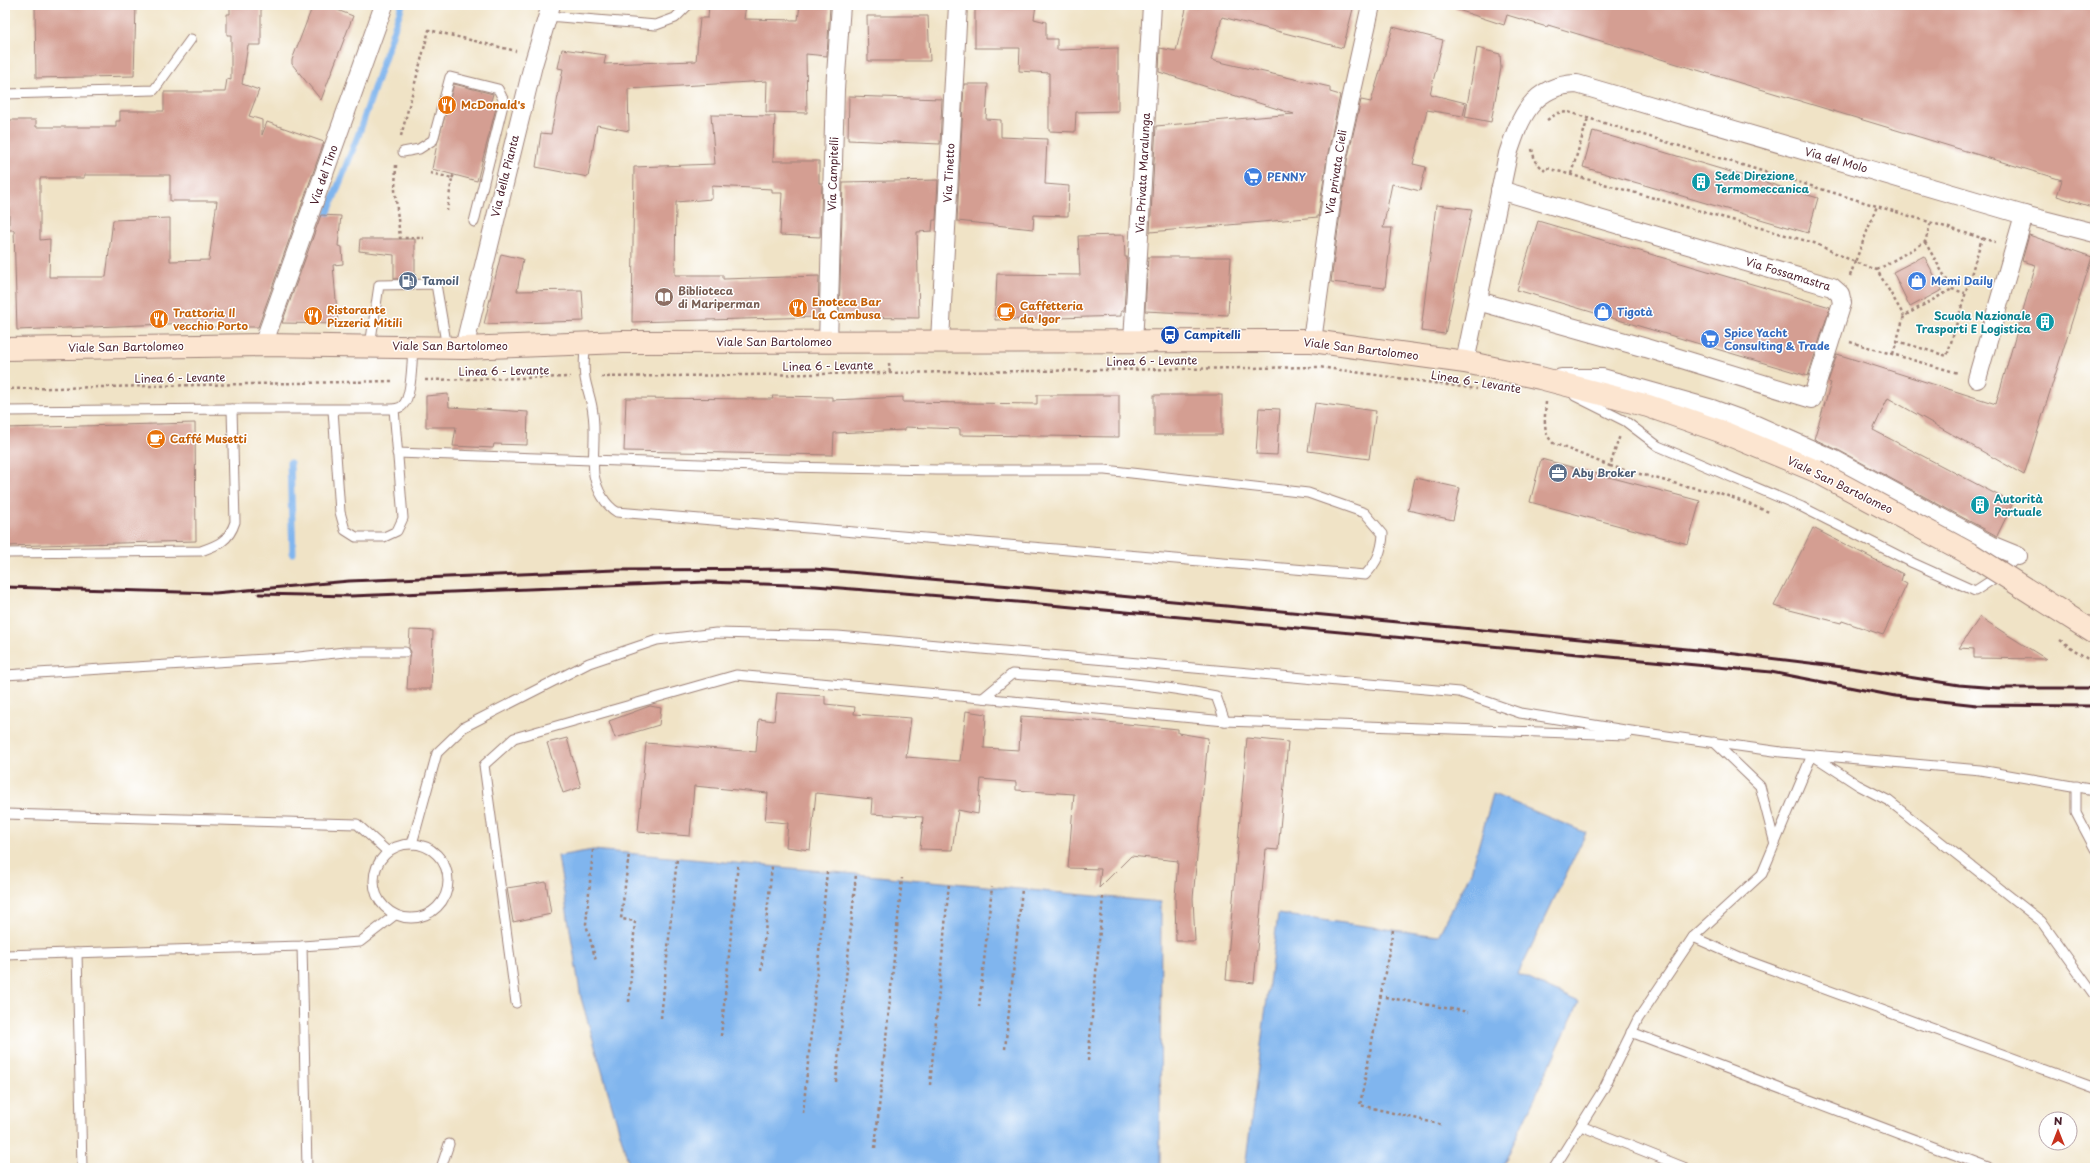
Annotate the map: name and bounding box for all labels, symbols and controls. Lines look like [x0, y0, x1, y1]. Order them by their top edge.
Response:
restaurant icon: McDonald's [436, 94, 458, 116]
place label: McDonald's [461, 96, 525, 113]
street label: Via Privata Maralunga [1131, 112, 1154, 234]
street label: Via privata Cieli [1320, 128, 1351, 216]
street label: Via della Pianta [486, 132, 523, 219]
street label: Via Campitelli [823, 136, 842, 211]
street label: Via del Tino [305, 142, 342, 207]
street label: Via del Molo [1803, 142, 1870, 177]
street label: Via Tinetto [938, 143, 959, 203]
supermarket icon: PENNY [1242, 166, 1264, 188]
place label: Sede Direzione Termomeccanica [1715, 167, 1810, 197]
place label: PENNY [1267, 168, 1307, 185]
building icon: Sede Direzione Termomeccanica [1690, 171, 1712, 193]
street label: Via Fossamastra [1743, 252, 1833, 295]
fuel station icon: Tamoil [397, 270, 419, 292]
shop icon: Memi Daily [1906, 270, 1928, 292]
place label: Tamoil [422, 272, 459, 289]
place label: Memi Daily [1931, 272, 1993, 289]
place label: Biblioteca di Mariperman [678, 282, 760, 312]
library icon: Biblioteca di Mariperman [653, 286, 675, 308]
place label: Enoteca Bar La Cambusa [812, 293, 882, 323]
restaurant icon: Enoteca Bar La Cambusa [787, 297, 809, 319]
place label: Caffetteria da Igor [1020, 297, 1084, 327]
place label: Ristorante Pizzeria Mitili [327, 301, 402, 331]
cafe icon: Caffetteria da Igor [995, 301, 1017, 323]
shop icon: Tigotà [1592, 301, 1614, 323]
place label: Tigotà [1617, 303, 1654, 320]
place label: Trattoria Il vecchio Porto [173, 304, 248, 334]
restaurant icon: Ristorante Pizzeria Mitili [302, 305, 324, 327]
place label: Scuola Nazionale Trasporti E Logistica [1916, 307, 2032, 337]
restaurant icon: Trattoria Il vecchio Porto [148, 308, 170, 330]
building icon: Scuola Nazionale Trasporti E Logistica [2034, 311, 2056, 333]
bus stop icon: Campitelli [1159, 324, 1181, 346]
place label: Spice Yacht Consulting & Trade [1724, 324, 1830, 354]
place label: Campitelli [1184, 326, 1241, 343]
supermarket icon: Spice Yacht Consulting & Trade [1699, 328, 1721, 350]
street label: Viale San Bartolomeo [716, 333, 832, 350]
street label: Viale San Bartolomeo [1303, 333, 1420, 364]
street label: Viale San Bartolomeo [68, 337, 184, 356]
street label: Viale San Bartolomeo [392, 337, 508, 354]
street label: Linea 6 - Levante [1106, 351, 1198, 370]
street label: Linea 6 - Levante [782, 356, 874, 375]
street label: Linea 6 - Levante [458, 361, 550, 380]
street label: Linea 6 - Levante [1430, 366, 1522, 397]
street label: Linea 6 - Levante [134, 368, 226, 387]
cafe icon: Caffé Musetti [145, 428, 167, 450]
place label: Caffé Musetti [170, 430, 247, 447]
street label: Viale San Bartolomeo [1784, 452, 1896, 518]
office icon: Aby Broker [1547, 462, 1569, 484]
place label: Aby Broker [1572, 464, 1636, 481]
place label: Autorità Portuale [1994, 490, 2043, 520]
building icon: Autorità Portuale [1969, 494, 1991, 516]
north arrow [2038, 1111, 2078, 1151]
text: N [2054, 1112, 2063, 1129]

